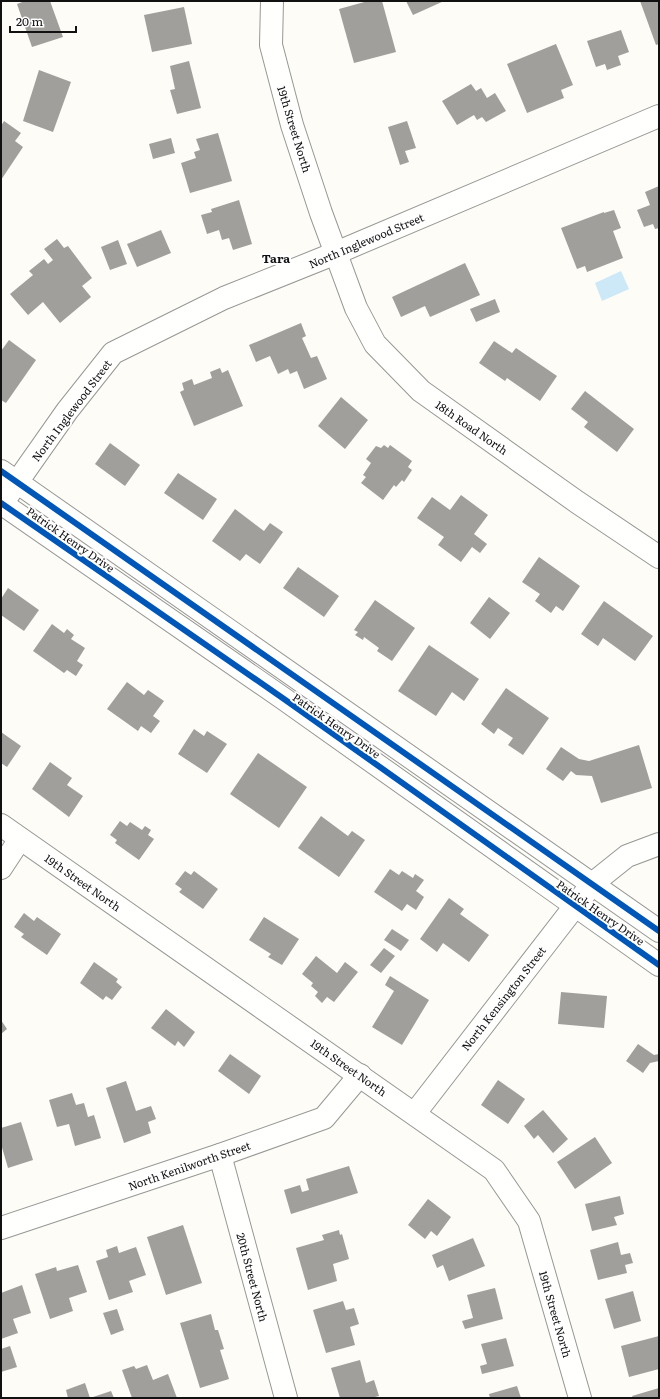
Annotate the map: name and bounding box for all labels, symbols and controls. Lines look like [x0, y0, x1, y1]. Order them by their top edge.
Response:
scale bar [10, 8, 76, 34]
text: 20 m [16, 12, 43, 30]
street label: 19th Street North [274, 84, 316, 174]
street label: North Inglewood Street [306, 208, 427, 272]
district label: Tara [262, 249, 290, 267]
street label: North Inglewood Street [27, 355, 115, 464]
street label: 18th Road North [432, 396, 512, 458]
street label: Patrick Henry Drive [24, 503, 118, 576]
street label: Patrick Henry Drive [290, 689, 384, 762]
street label: 19th Street North [42, 850, 124, 914]
street label: Patrick Henry Drive [554, 876, 648, 949]
street label: North Kensington Street [457, 942, 549, 1054]
street label: 19th Street North [308, 1035, 390, 1099]
street label: North Kenilworth Street [126, 1136, 253, 1193]
street label: 20th Street North [233, 1231, 273, 1323]
street label: 19th Street North [536, 1269, 576, 1359]

